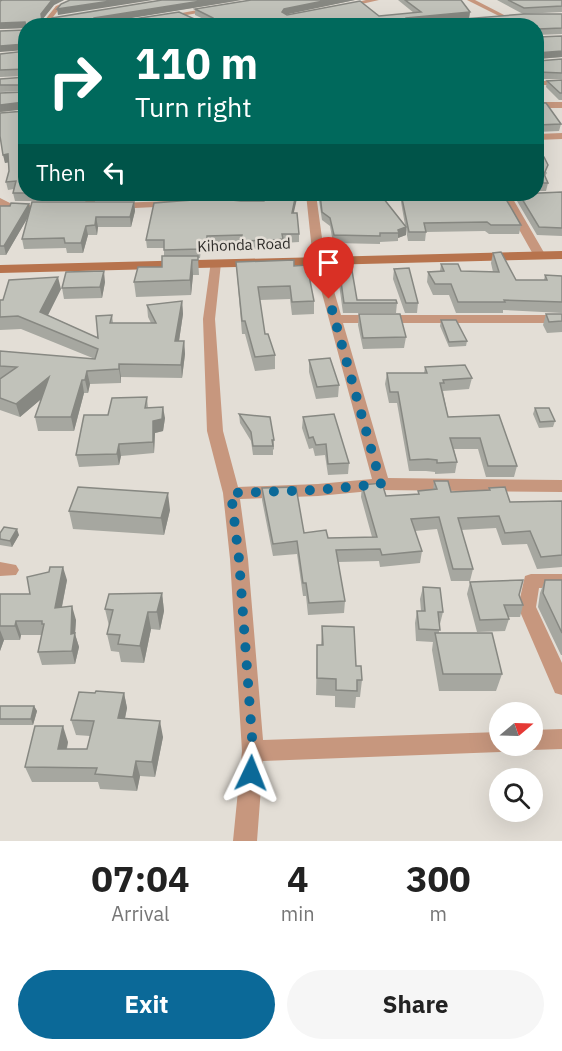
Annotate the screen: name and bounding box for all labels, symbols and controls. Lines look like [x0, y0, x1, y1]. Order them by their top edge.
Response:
text: 110 m [135, 36, 258, 91]
icon: right [36, 42, 114, 120]
text: Turn right [135, 89, 252, 124]
icon: left [98, 156, 131, 189]
text: Then [36, 158, 86, 187]
street label: Kihonda Road [197, 233, 291, 256]
pin [303, 237, 354, 299]
icon: arrive [312, 246, 345, 279]
north arrow [489, 702, 543, 756]
map controls [489, 702, 543, 822]
position arrow [219, 741, 283, 805]
button: search [489, 768, 543, 822]
text: 07:04 [91, 855, 190, 902]
text: 4 [287, 855, 309, 902]
text: 300 [406, 855, 471, 902]
text: Arrival [111, 900, 170, 927]
text: min [281, 900, 315, 927]
text: m [430, 900, 447, 927]
button: Exit [18, 970, 275, 1039]
button: Share [287, 970, 544, 1039]

